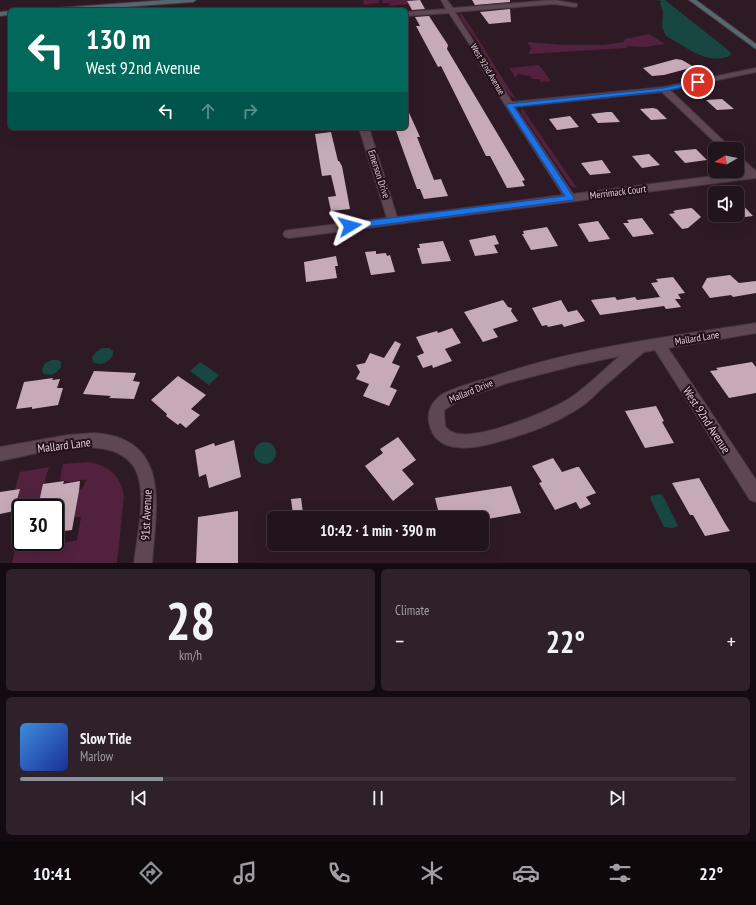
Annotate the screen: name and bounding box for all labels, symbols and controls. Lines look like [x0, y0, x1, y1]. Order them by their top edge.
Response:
text: 130 m [86, 20, 150, 57]
icon: left [20, 24, 72, 76]
street label: West 92nd Avenue [469, 42, 508, 97]
text: West 92nd Avenue [86, 56, 200, 79]
pin [681, 65, 715, 99]
icon: arrive [687, 71, 709, 93]
icon: left [155, 100, 177, 122]
icon: ahead [197, 100, 219, 122]
icon: right [239, 100, 261, 122]
north arrow [708, 142, 744, 178]
map controls [708, 142, 744, 222]
street label: Emerson Drive [365, 148, 393, 200]
street label: Merrimack Court [589, 182, 647, 202]
button: sound [708, 186, 744, 222]
position arrow [329, 205, 371, 247]
street label: Mallard Lane [674, 328, 720, 348]
street label: Mallard Drive [447, 376, 495, 406]
street label: West 92nd Avenue [680, 384, 734, 456]
street label: Mallard Lane [36, 434, 92, 456]
street label: 91st Avenue [137, 489, 155, 541]
speed limit sign: 30 [12, 499, 64, 551]
text: 10:42 · 1 min · 390 m [320, 521, 436, 540]
text: 28 [166, 587, 215, 654]
text: Climate [395, 602, 429, 619]
text: 22° [546, 622, 585, 661]
text: − [395, 627, 404, 655]
text: + [727, 627, 736, 655]
text: km/h [179, 647, 202, 664]
text: Slow Tide [80, 729, 132, 748]
text: Marlow [80, 748, 113, 765]
icon: previous [128, 787, 150, 809]
icon: pause [367, 787, 389, 809]
icon: next [606, 787, 628, 809]
icon: directions [137, 859, 165, 887]
icon: music [231, 859, 259, 887]
icon: phone [325, 859, 353, 887]
icon: climate [418, 859, 446, 887]
icon: car [512, 859, 540, 887]
icon: filters [606, 859, 634, 887]
text: 10:41 [33, 862, 72, 885]
text: 22° [699, 862, 723, 885]

